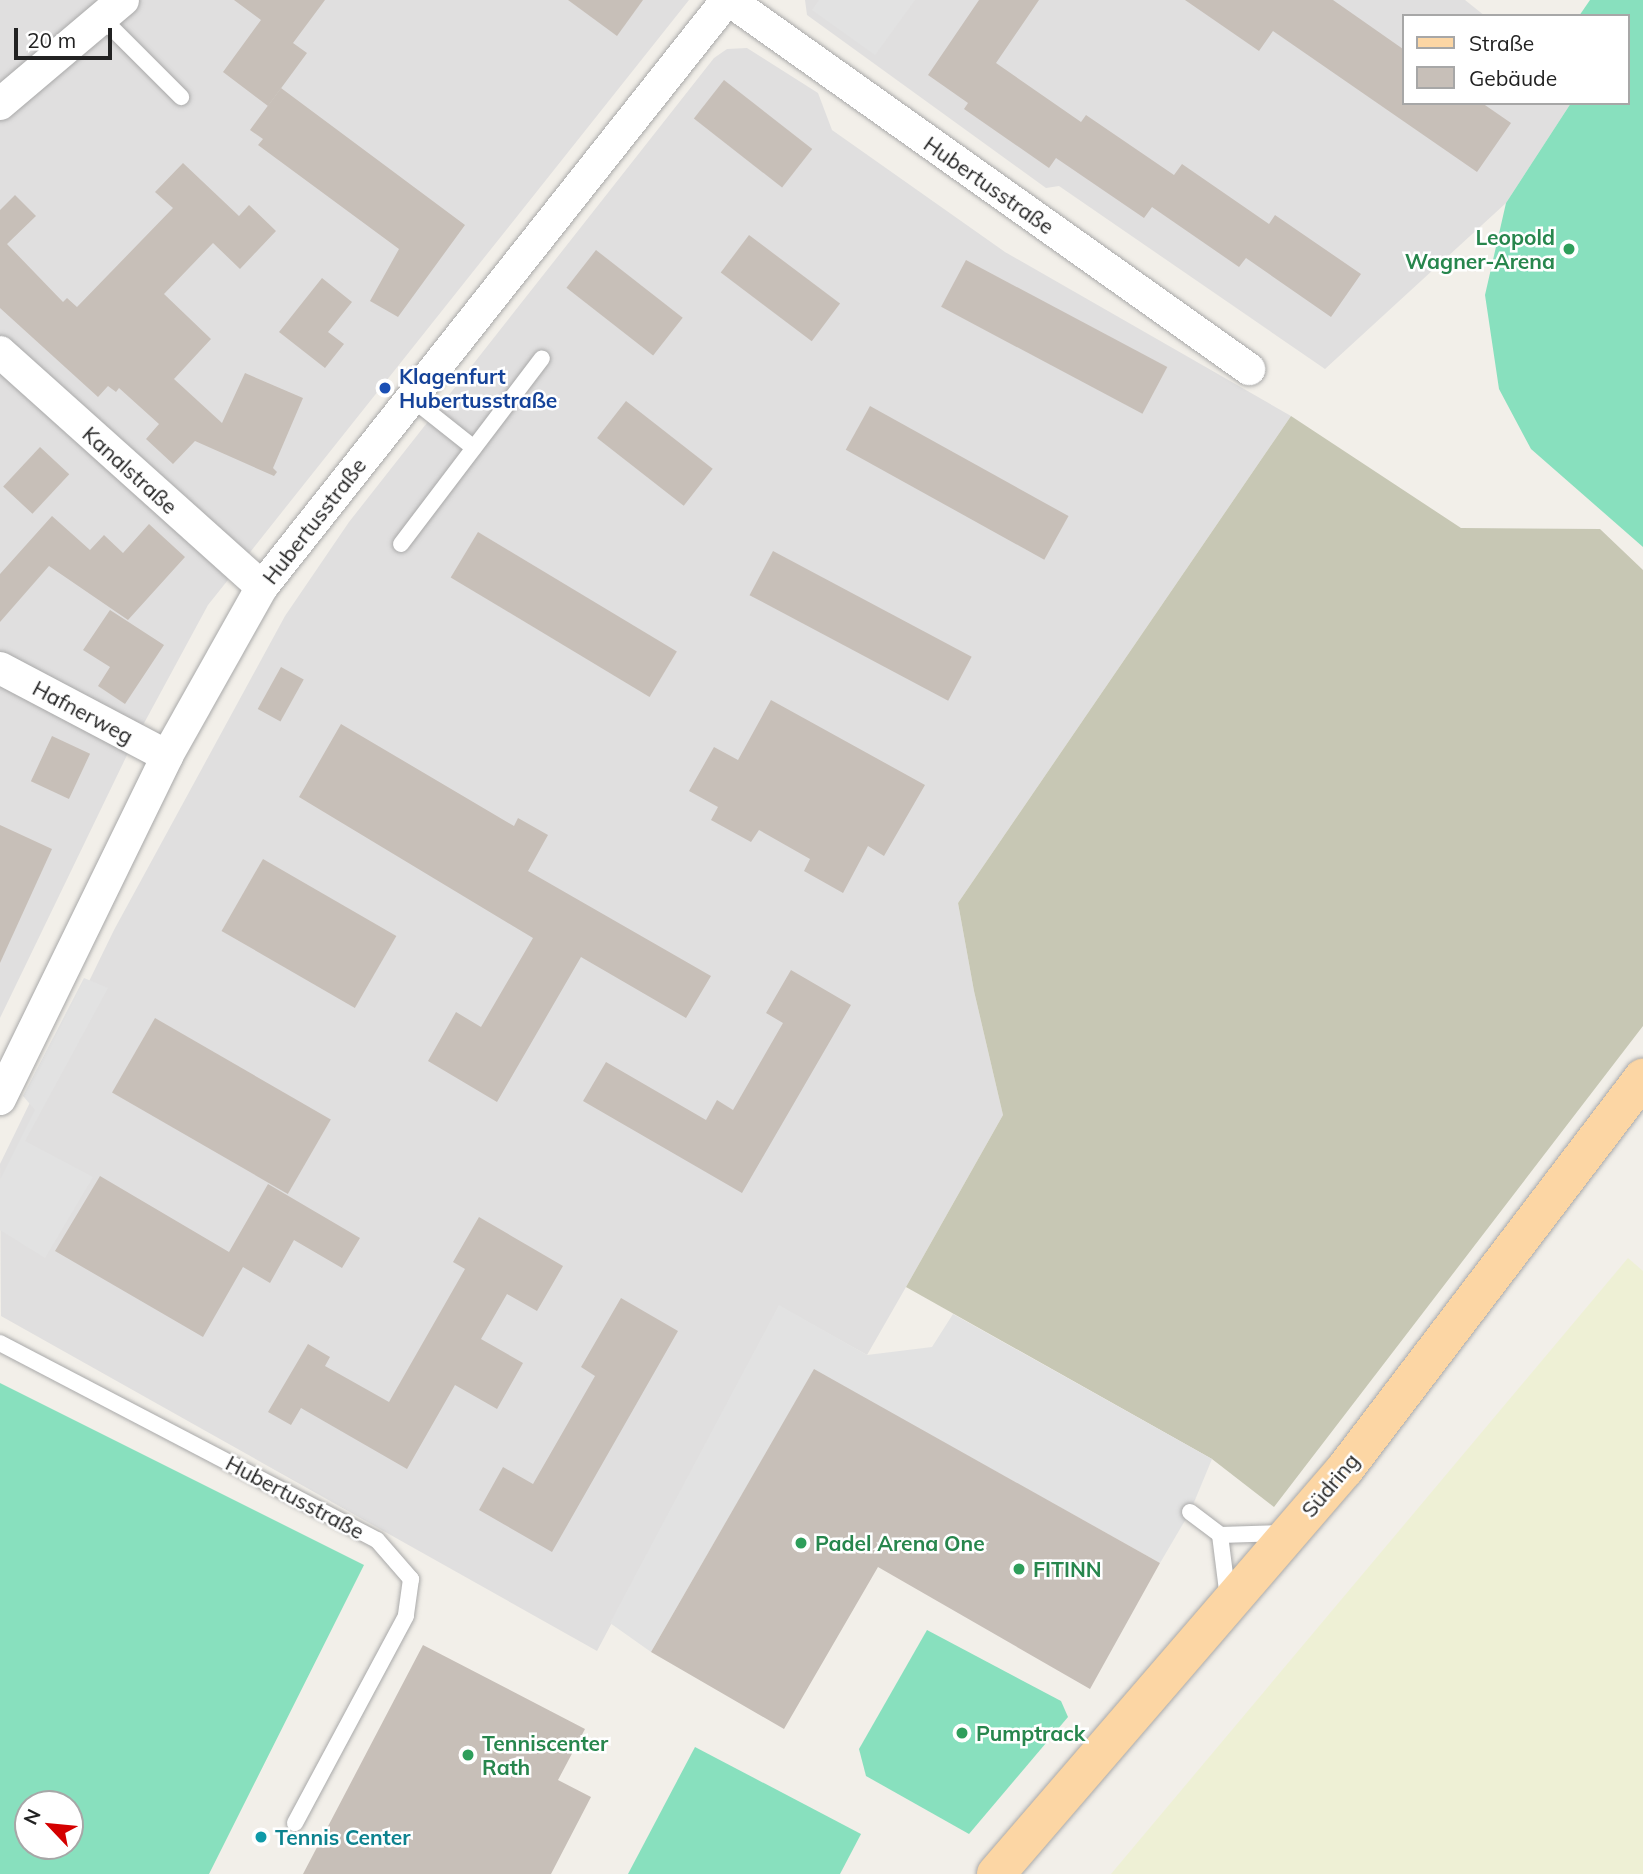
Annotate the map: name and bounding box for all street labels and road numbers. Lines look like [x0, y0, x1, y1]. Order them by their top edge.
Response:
street label: Hubertusstraße [919, 131, 1059, 239]
street label: Kanalstraße [78, 421, 182, 519]
street label: Hubertusstraße [257, 453, 371, 589]
street label: Hafnerweg [29, 675, 137, 749]
street label: Südring [1296, 1448, 1364, 1522]
street label: Hubertusstraße [222, 1450, 368, 1544]

